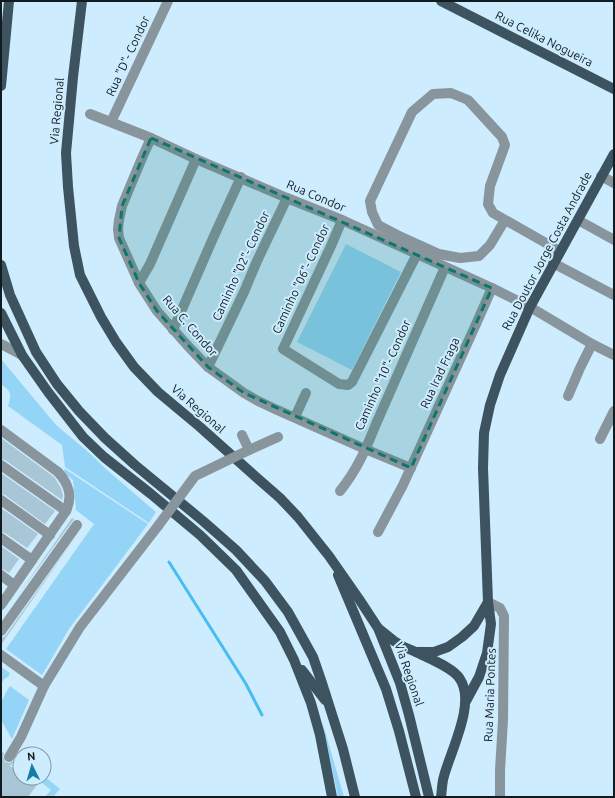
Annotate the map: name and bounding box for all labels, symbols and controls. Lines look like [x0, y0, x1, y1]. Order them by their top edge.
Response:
street label: Rua Celika Nogueira [493, 8, 595, 69]
street label: Rua "D"- Condor [103, 13, 152, 98]
street label: Via Regional [47, 77, 66, 145]
street label: Rua Doutor Jorge Costa Andrade [499, 169, 594, 332]
street label: Rua Condor [285, 177, 348, 214]
street label: Caminho "02"- Condor [209, 209, 272, 323]
street label: Caminho "06"- Condor [269, 222, 332, 336]
street label: Rua C. Condor [160, 293, 221, 359]
street label: Caminho "10"- Condor [352, 317, 413, 432]
street label: Rua Irad Fraga [417, 335, 462, 410]
street label: Via Regional [169, 382, 228, 435]
street label: Via Regional [392, 640, 427, 708]
street label: Rua Maria Pontes [481, 648, 498, 742]
north arrow [12, 746, 52, 786]
text: N [27, 750, 36, 762]

